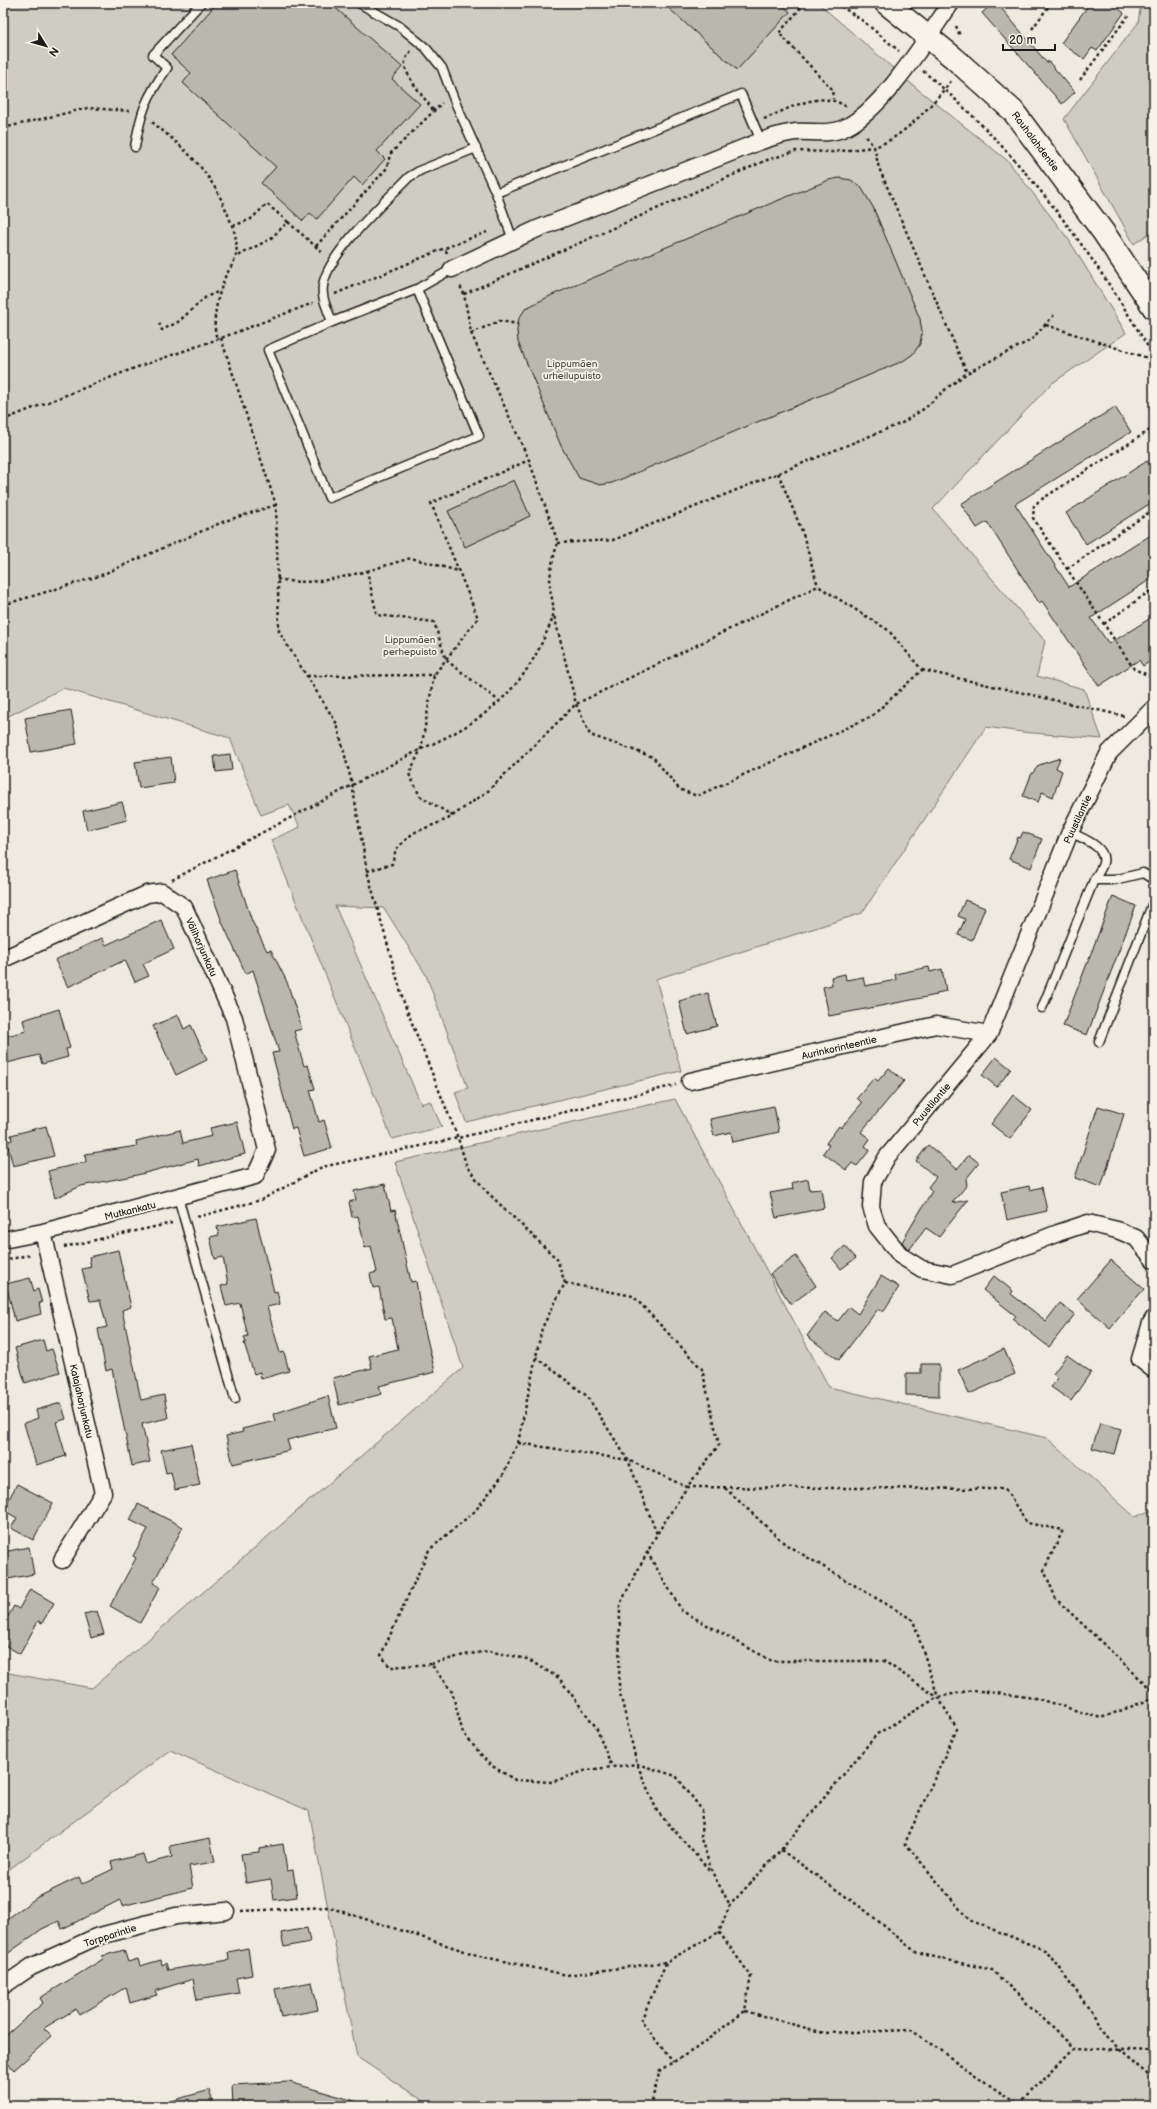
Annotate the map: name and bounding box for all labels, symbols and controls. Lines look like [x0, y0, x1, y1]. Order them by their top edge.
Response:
north arrow [26, 26, 66, 66]
scale bar [1003, 26, 1055, 52]
text: 20 m [1009, 33, 1036, 48]
text: N [46, 45, 61, 59]
street label: Rauhalahdentie [1009, 109, 1062, 174]
park label: Lippumäen urheilupuisto [543, 358, 601, 382]
park label: Lippumäen perhepuisto [383, 634, 437, 658]
street label: Puustilantie [1061, 793, 1094, 846]
street label: Väliharjunkatu [183, 916, 219, 979]
street label: Aurinkorinteentie [800, 1033, 878, 1062]
street label: Puustilantie [910, 1081, 953, 1129]
street label: Mutkankatu [103, 1199, 157, 1223]
street label: Katajaharjunkatu [67, 1363, 95, 1440]
street label: Torpparintie [83, 1922, 138, 1950]

